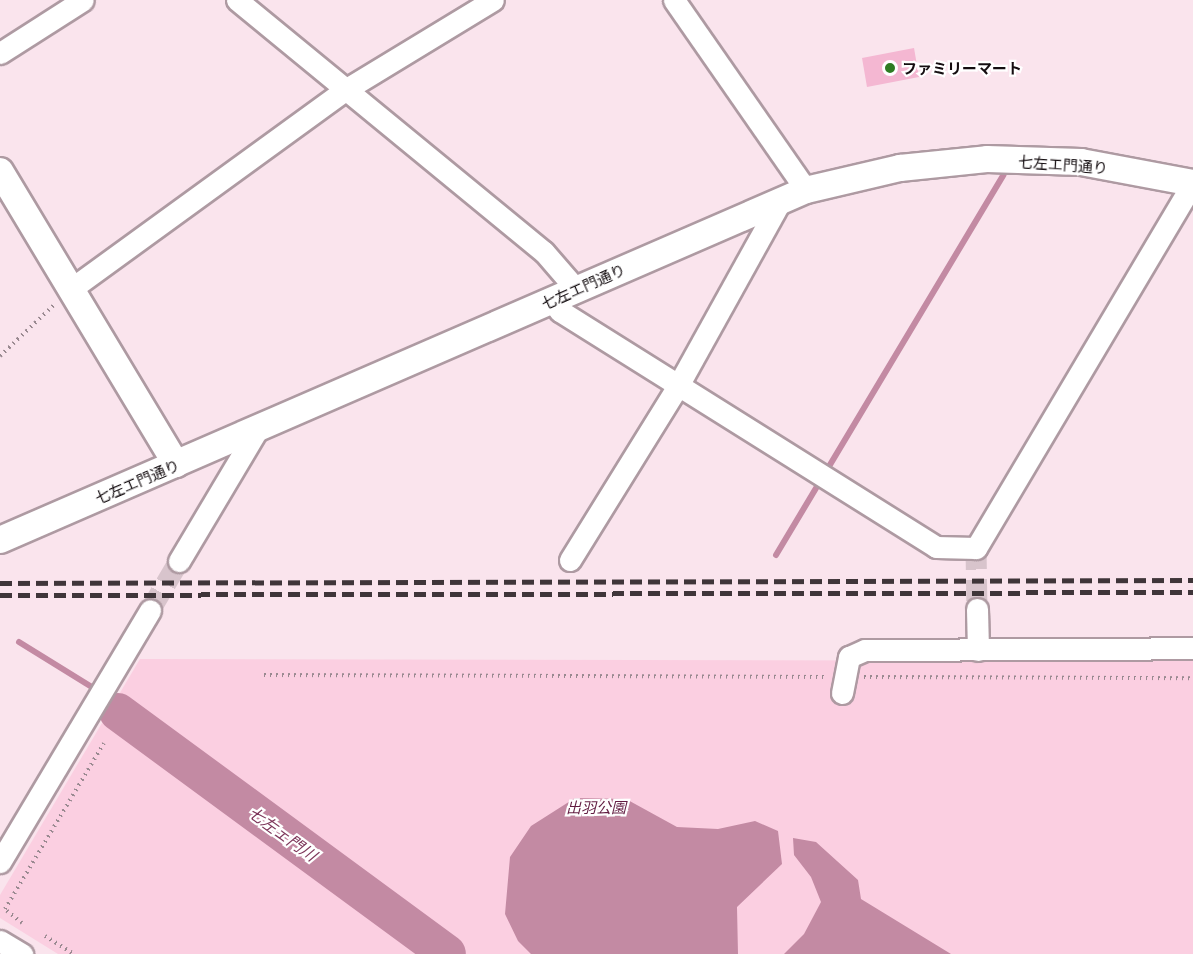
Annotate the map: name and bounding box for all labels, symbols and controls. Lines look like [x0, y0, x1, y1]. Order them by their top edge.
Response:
place label: ファミリーマート [902, 59, 1022, 77]
marker: ファミリーマート [883, 61, 897, 75]
street label: 七左エ門通り [1017, 152, 1109, 176]
street label: 七左エ門通り [538, 259, 628, 313]
street label: 七左エ門通り [92, 455, 182, 507]
park label: 出羽公園 [566, 798, 626, 816]
water label: 七左ェ門川 [245, 802, 321, 864]

